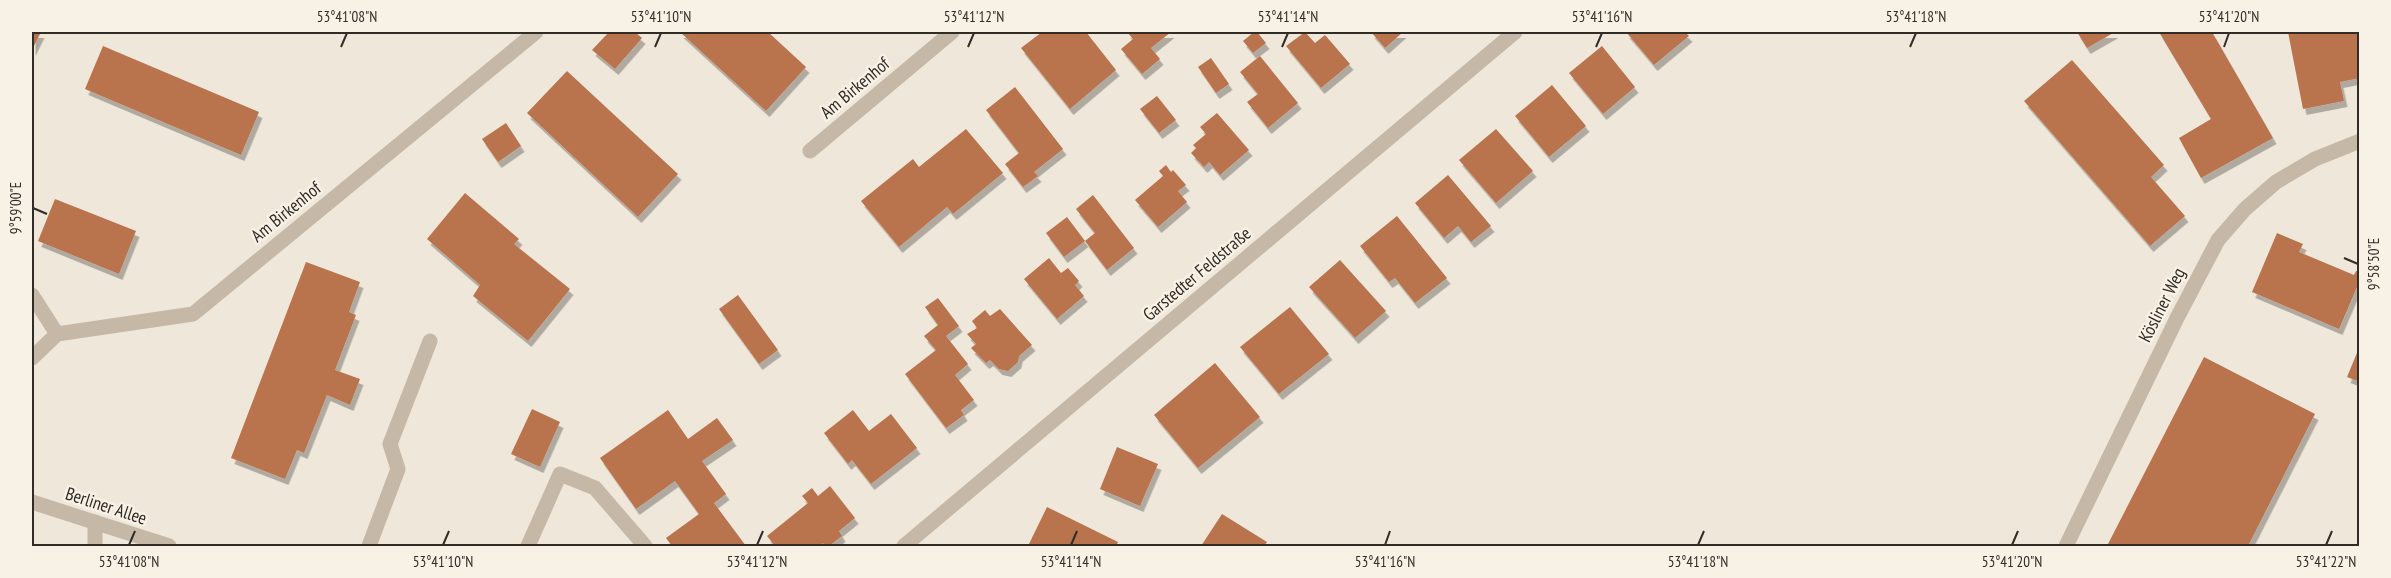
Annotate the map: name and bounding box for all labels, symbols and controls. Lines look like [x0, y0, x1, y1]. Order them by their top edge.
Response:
text: 53°41'08"N [317, 7, 377, 26]
text: 53°41'10"N [631, 7, 691, 26]
text: 53°41'12"N [944, 7, 1004, 26]
text: 53°41'14"N [1258, 7, 1318, 26]
text: 53°41'16"N [1572, 7, 1632, 26]
text: 53°41'18"N [1886, 7, 1946, 26]
text: 53°41'20"N [2199, 7, 2259, 26]
street label: Am Birkenhof [815, 51, 895, 123]
street label: Am Birkenhof [246, 175, 326, 247]
text: 9°59'00"E [6, 182, 25, 234]
street label: Garstedter Feldstraße [1138, 222, 1256, 326]
text: 9°58'50"E [2364, 238, 2383, 290]
street label: Kösliner Weg [2133, 264, 2190, 346]
street label: Berliner Allee [63, 482, 150, 529]
text: 53°41'08"N [99, 552, 159, 571]
text: 53°41'10"N [413, 552, 473, 571]
text: 53°41'12"N [727, 552, 787, 571]
text: 53°41'14"N [1041, 552, 1101, 571]
text: 53°41'16"N [1355, 552, 1415, 571]
text: 53°41'18"N [1668, 552, 1728, 571]
text: 53°41'20"N [1982, 552, 2042, 571]
text: 53°41'22"N [2296, 552, 2356, 571]

